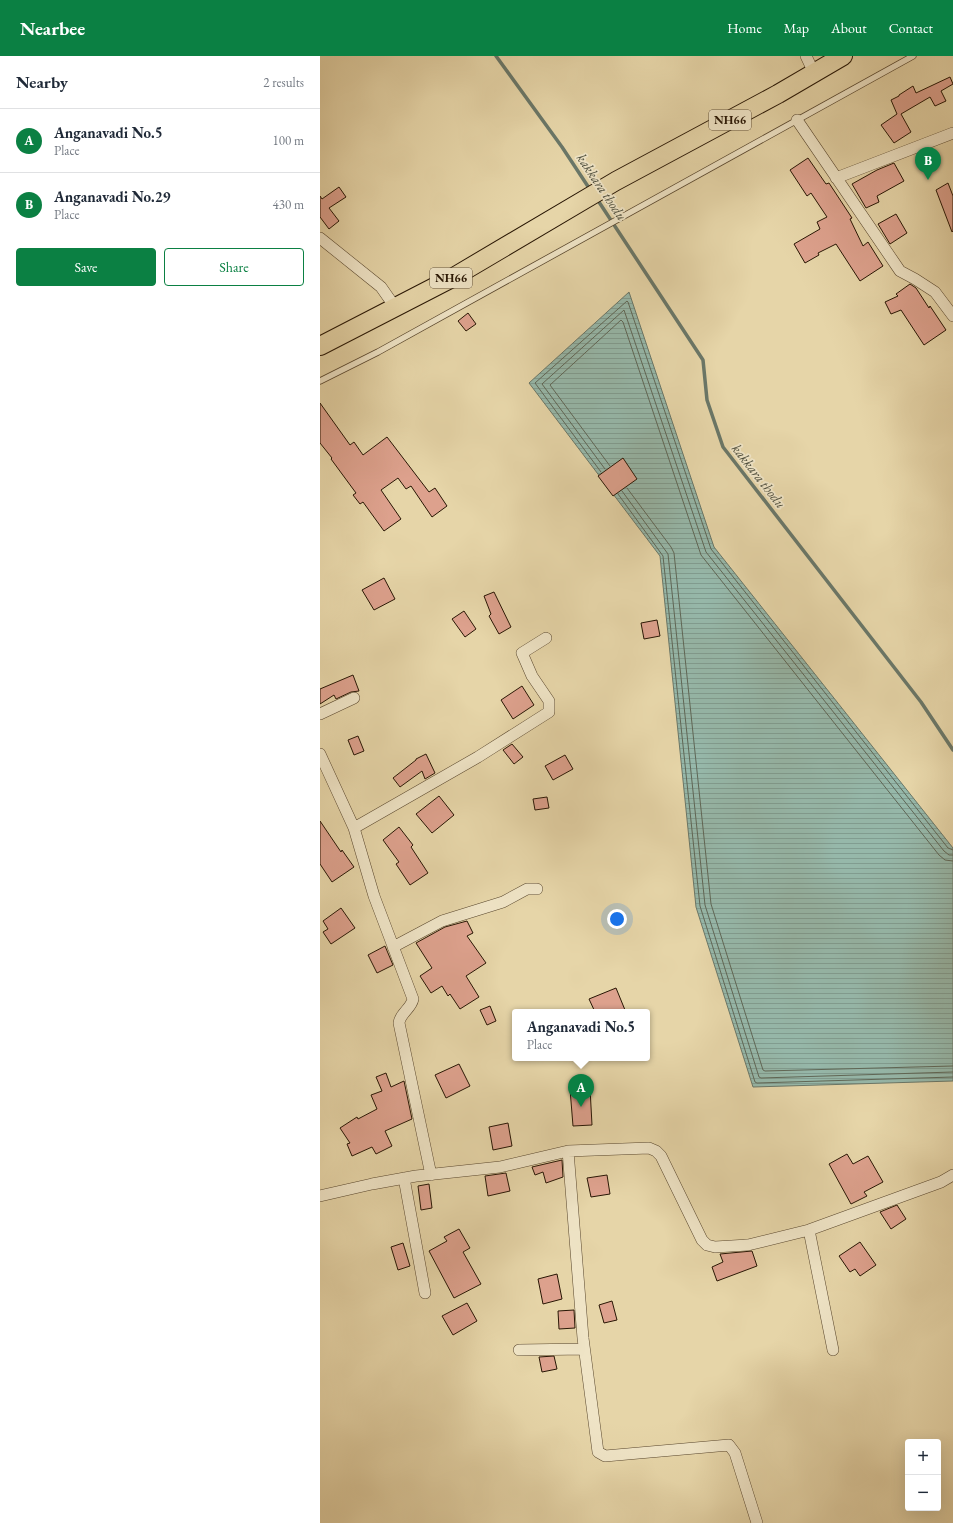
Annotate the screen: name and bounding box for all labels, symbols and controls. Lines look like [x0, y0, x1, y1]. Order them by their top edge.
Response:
text: Nearbee [20, 16, 85, 41]
text: Home [727, 19, 762, 37]
text: Map [784, 19, 809, 37]
text: About [831, 19, 867, 37]
text: Contact [889, 19, 933, 37]
text: Nearby [16, 71, 68, 93]
text: 2 results [263, 74, 304, 91]
road number: NH66 [709, 110, 751, 130]
text: Anganavadi No.5 [54, 123, 163, 142]
text: A [24, 132, 34, 149]
text: 100 m [273, 132, 304, 149]
text: Place [54, 142, 80, 159]
pin: B [915, 147, 941, 180]
water label: kakkara thodu [573, 150, 631, 224]
text: Anganavadi No.29 [54, 187, 171, 206]
text: B [25, 196, 33, 213]
text: 430 m [273, 196, 304, 213]
text: Place [54, 206, 80, 223]
button: Save [16, 248, 156, 286]
button: Share [164, 248, 304, 286]
road number: NH66 [430, 268, 472, 288]
water label: kakkara thodu [728, 440, 790, 512]
your location [607, 909, 627, 929]
popup [512, 1009, 650, 1061]
text: Anganavadi No.5 [527, 1017, 635, 1036]
text: Place [527, 1036, 552, 1053]
pin: A [568, 1074, 594, 1107]
map controls [905, 1439, 941, 1511]
button: + [905, 1439, 941, 1475]
button: − [905, 1475, 941, 1511]

